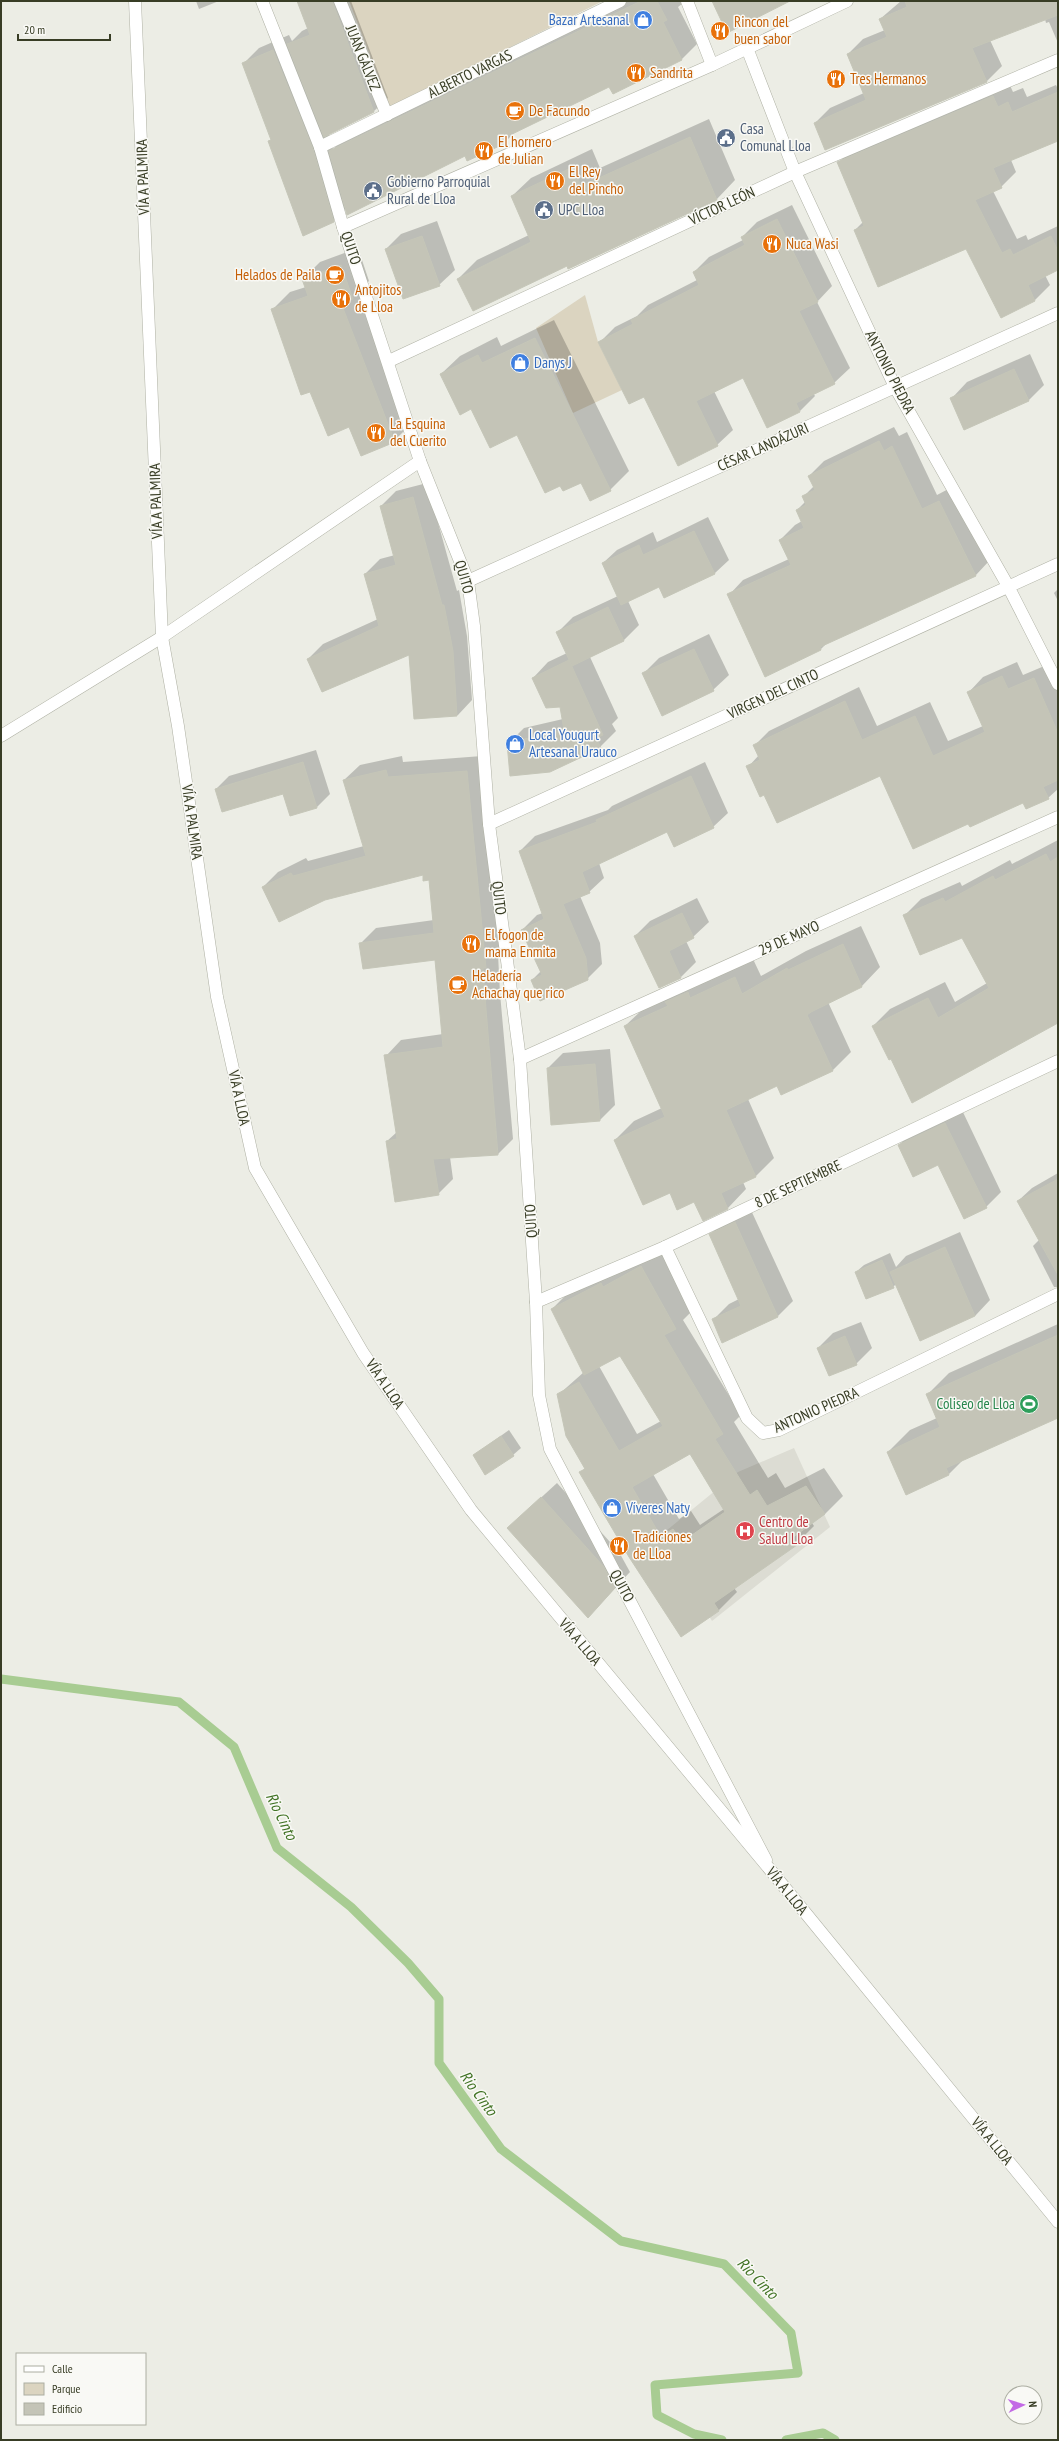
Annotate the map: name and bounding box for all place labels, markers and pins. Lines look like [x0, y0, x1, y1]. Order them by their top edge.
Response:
shop icon: Bazar Artesanal [632, 9, 654, 31]
place label: Bazar Artesanal [549, 10, 630, 29]
place label: Rincon del buen sabor [734, 12, 792, 48]
restaurant icon: Rincon del buen sabor [709, 20, 731, 42]
restaurant icon: Sandrita [625, 62, 647, 84]
place label: Sandrita [650, 63, 693, 82]
restaurant icon: Tres Hermanos [825, 68, 847, 90]
place label: Tres Hermanos [850, 69, 926, 88]
cafe icon: De Facundo [504, 100, 526, 122]
place label: De Facundo [529, 101, 590, 120]
place label: Casa Comunal Lloa [740, 119, 811, 155]
public building icon: Casa Comunal Lloa [715, 127, 737, 149]
place label: El hornero de Julian [498, 132, 552, 168]
restaurant icon: El hornero de Julian [473, 140, 495, 162]
place label: El Rey del Pincho [569, 162, 623, 198]
restaurant icon: El Rey del Pincho [544, 170, 566, 192]
place label: Gobierno Parroquial Rural de Lloa [387, 172, 490, 208]
public building icon: Gobierno Parroquial Rural de Lloa [362, 180, 384, 202]
public building icon: UPC Lloa [533, 199, 555, 221]
place label: UPC Lloa [558, 200, 604, 219]
restaurant icon: Nuca Wasi [761, 233, 783, 255]
place label: Nuca Wasi [786, 234, 839, 253]
cafe icon: Helados de Paila [324, 264, 346, 286]
place label: Helados de Paila [235, 265, 321, 284]
place label: Antojitos de Lloa [355, 280, 401, 316]
restaurant icon: Antojitos de Lloa [330, 288, 352, 310]
shop icon: Danys J [509, 352, 531, 374]
place label: Danys J [534, 353, 572, 372]
place label: La Esquina del Cuerito [390, 414, 447, 450]
restaurant icon: La Esquina del Cuerito [365, 422, 387, 444]
place label: Local Yougurt Artesanal Urauco [529, 725, 617, 761]
shop icon: Local Yougurt Artesanal Urauco [504, 733, 526, 755]
place label: El fogon de mama Enmita [485, 925, 556, 961]
restaurant icon: El fogon de mama Enmita [460, 933, 482, 955]
place label: Heladería Achachay que rico [472, 966, 565, 1002]
cafe icon: Heladería Achachay que rico [447, 974, 469, 996]
sports icon: Coliseo de Lloa [1018, 1393, 1040, 1415]
place label: Coliseo de Lloa [936, 1394, 1015, 1413]
shop icon: Víveres Naty [601, 1497, 623, 1519]
place label: Víveres Naty [625, 1498, 690, 1517]
place label: Centro de Salud Lloa [759, 1512, 813, 1548]
hospital icon: Centro de Salud Lloa [734, 1520, 756, 1542]
place label: Tradiciones de Lloa [633, 1527, 691, 1563]
restaurant icon: Tradiciones de Lloa [608, 1535, 630, 1557]

